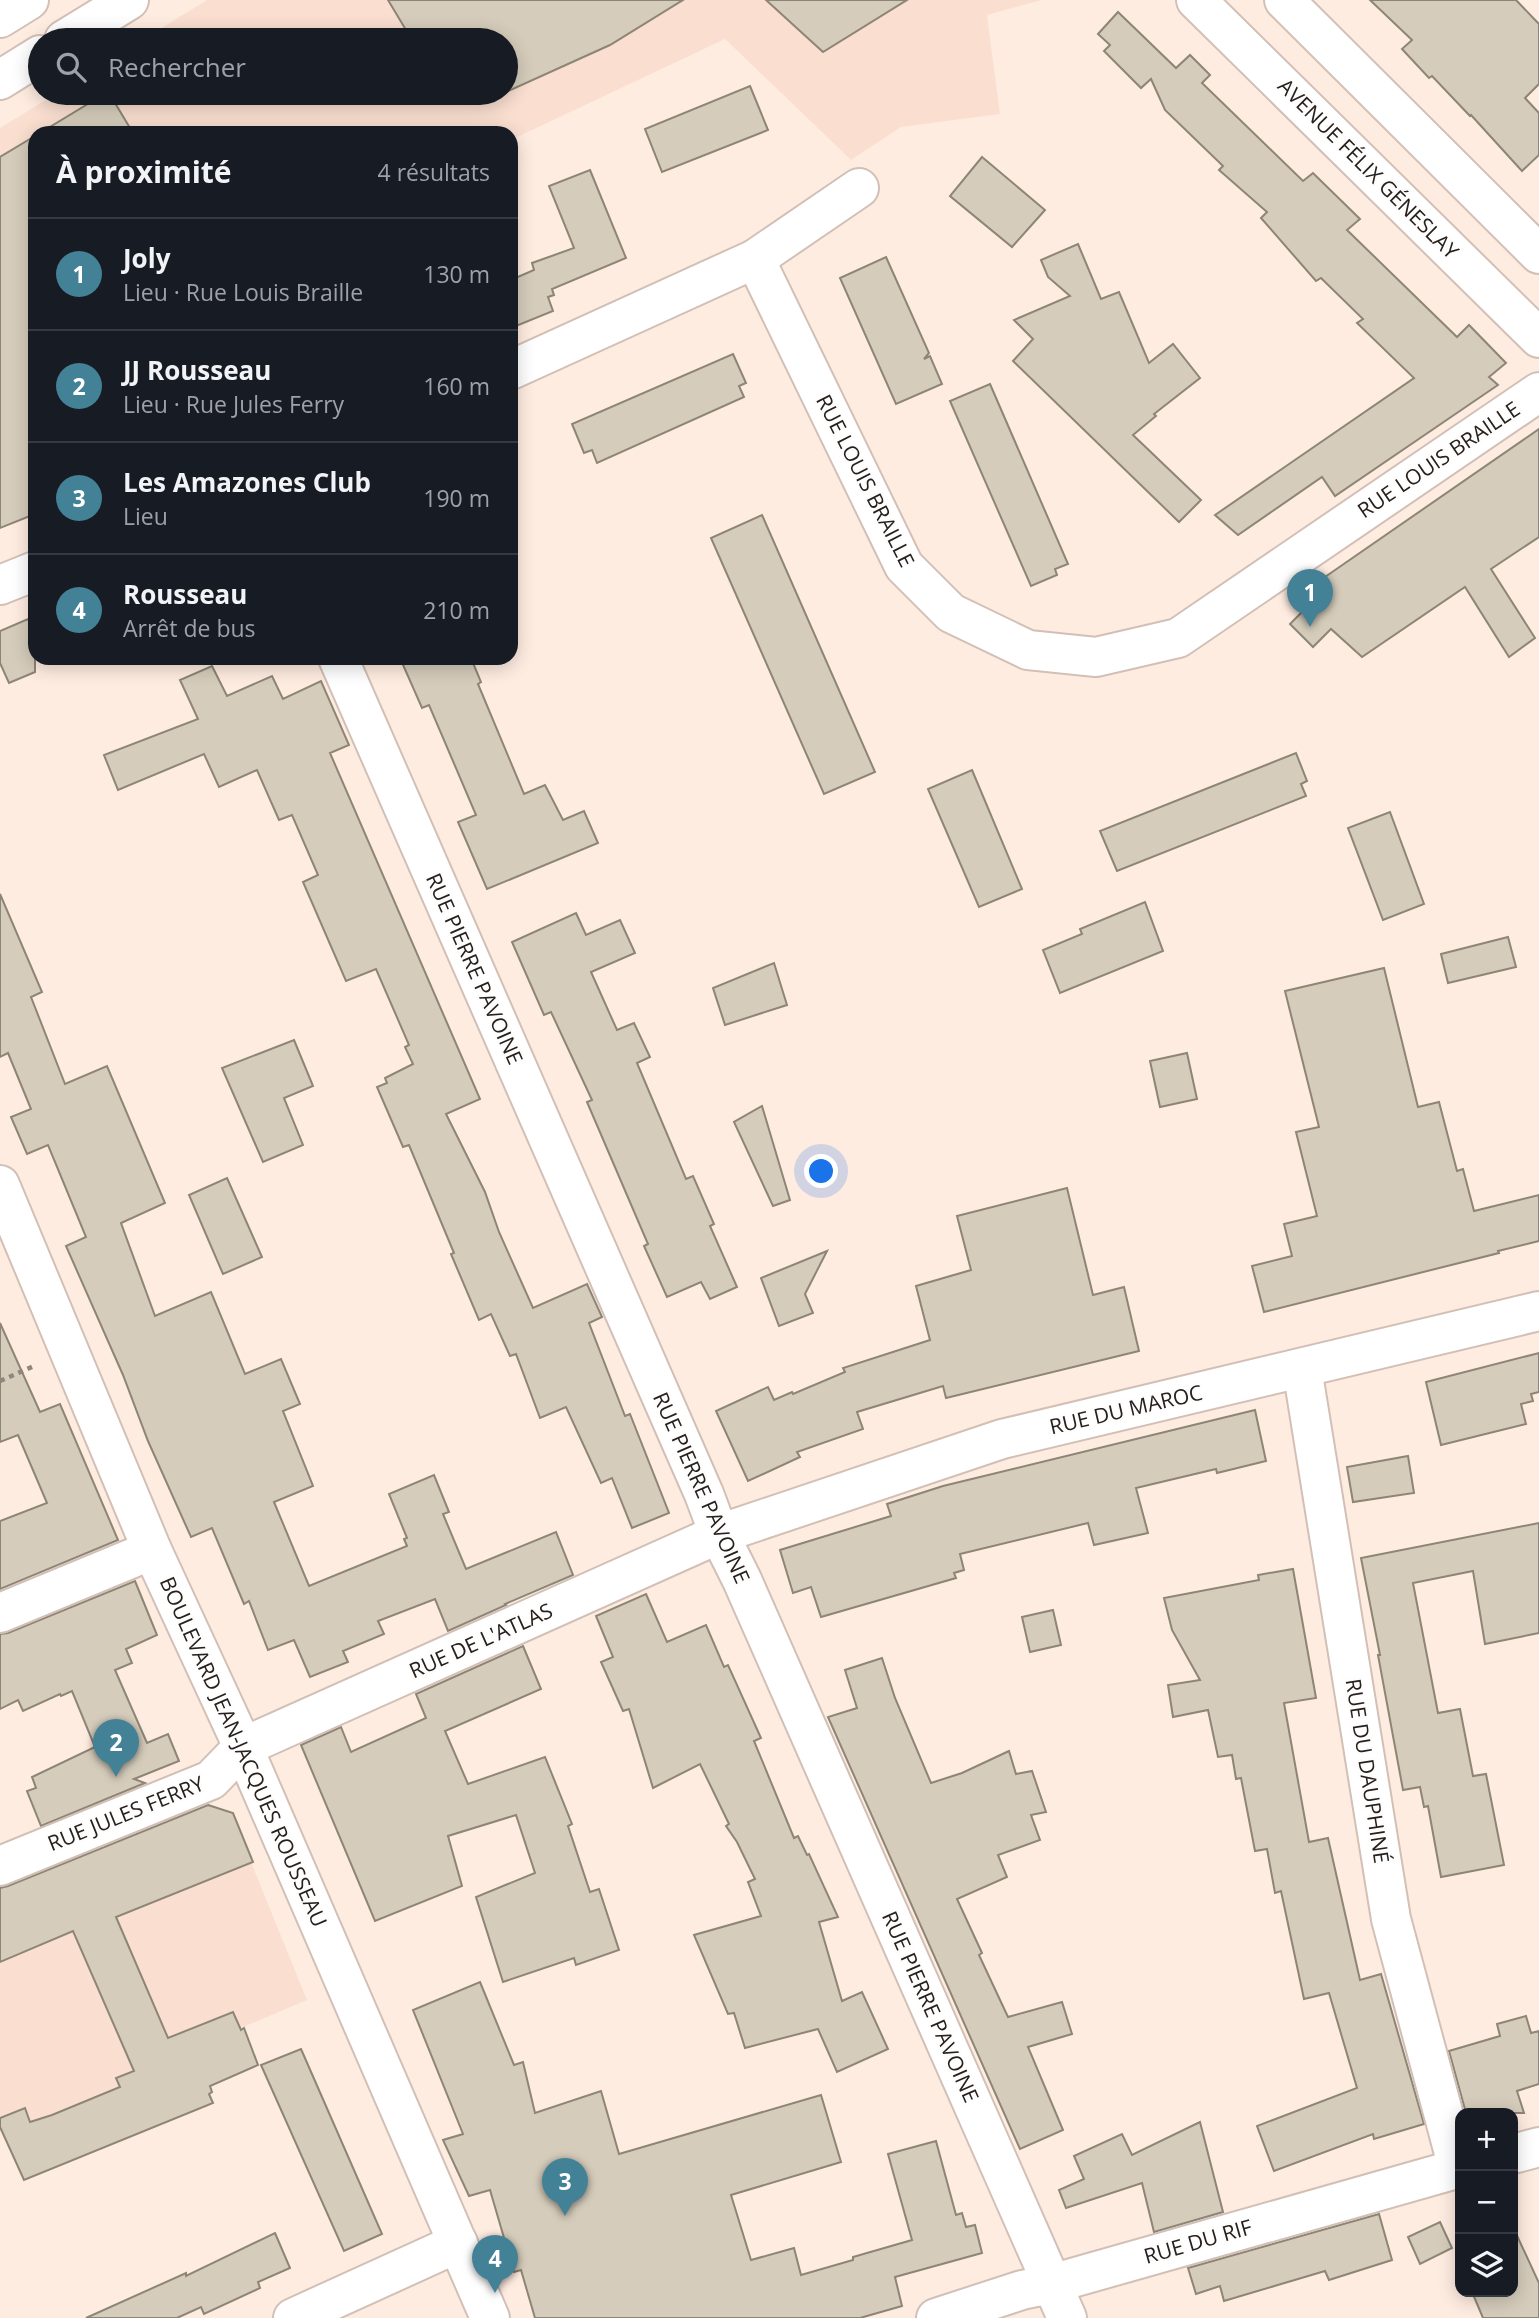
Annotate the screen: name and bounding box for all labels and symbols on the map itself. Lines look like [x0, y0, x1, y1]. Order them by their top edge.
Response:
street label: AVENUE FÉLIX GÉNESLAY [1272, 72, 1465, 265]
street label: RUE LOUIS BRAILLE [810, 389, 922, 572]
street label: RUE LOUIS BRAILLE [1352, 394, 1525, 524]
pin: 1 [1287, 569, 1333, 627]
street label: RUE PIERRE PAVOINE [420, 868, 530, 1069]
your location [804, 1154, 838, 1188]
street label: RUE DU MAROC [1047, 1378, 1205, 1440]
street label: RUE PIERRE PAVOINE [647, 1387, 757, 1588]
street label: BOULEVARD JEAN-JACQUES ROUSSEAU [154, 1572, 334, 1931]
street label: RUE DE L'ATLAS [405, 1596, 557, 1684]
street label: RUE DU DAUPHINÉ [1340, 1676, 1396, 1865]
pin: 2 [93, 1719, 139, 1777]
street label: RUE JULES FERRY [43, 1769, 208, 1857]
street label: RUE PIERRE PAVOINE [876, 1906, 986, 2107]
pin: 3 [542, 2158, 588, 2216]
street label: RUE DU RIF [1140, 2212, 1255, 2270]
pin: 4 [472, 2235, 518, 2293]

